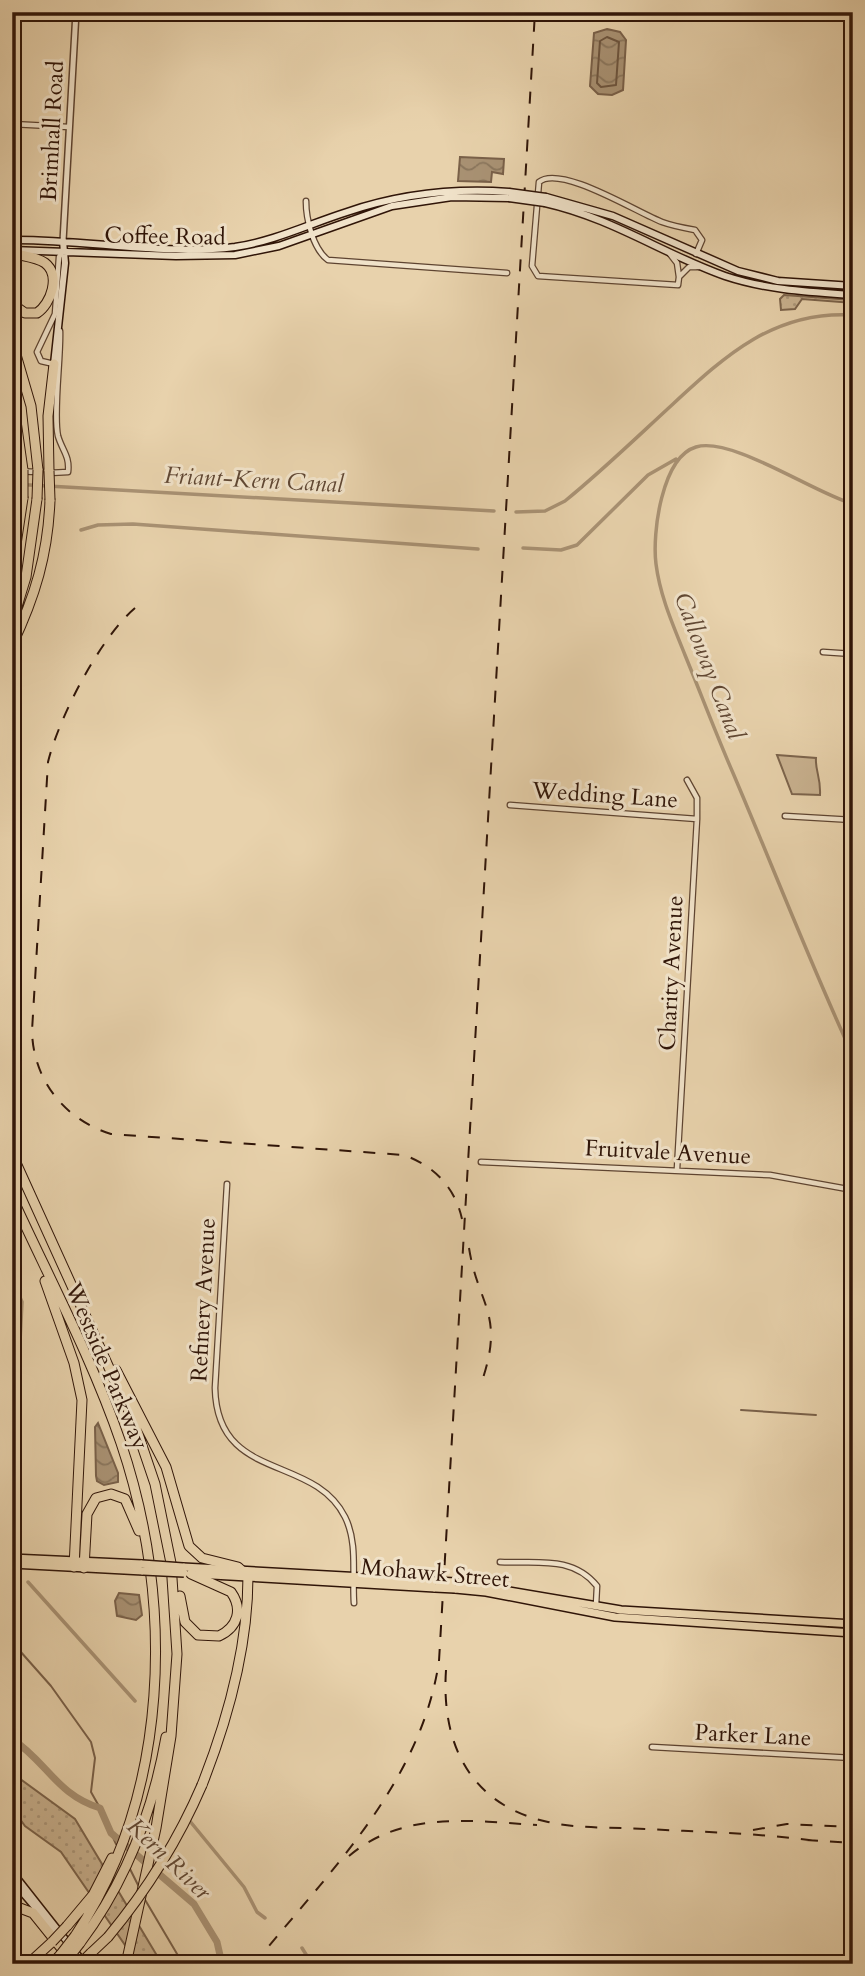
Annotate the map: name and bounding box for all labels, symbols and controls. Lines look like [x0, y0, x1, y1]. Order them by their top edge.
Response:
street label: Brimhall Road [33, 59, 71, 202]
street label: Coffee Road [104, 219, 227, 253]
water label: Friant-Kern Canal [164, 459, 346, 501]
water label: Calloway Canal [666, 588, 753, 746]
street label: Wedding Lane [530, 774, 679, 816]
street label: Charity Avenue [651, 895, 691, 1051]
street label: Fruitvale Avenue [584, 1132, 752, 1172]
street label: Refinery Avenue [183, 1217, 223, 1383]
street label: Westside Parkway [57, 1277, 156, 1454]
street label: Mohawk Street [359, 1551, 511, 1595]
street label: Parker Lane [694, 1716, 812, 1754]
water label: Kern River [120, 1810, 219, 1908]

